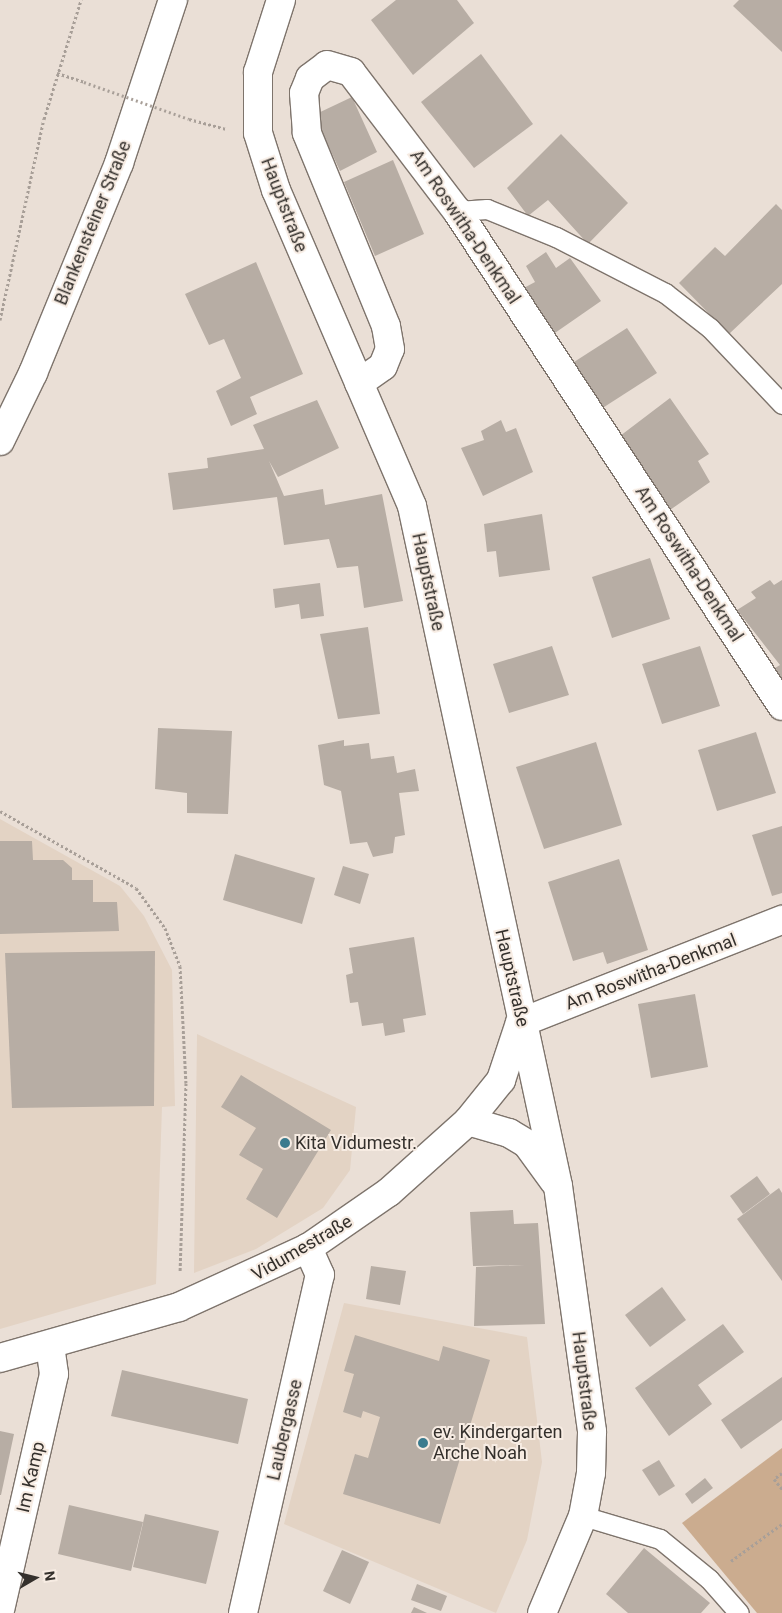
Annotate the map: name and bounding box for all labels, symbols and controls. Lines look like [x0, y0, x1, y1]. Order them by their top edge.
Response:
street label: Blankensteiner Straße [50, 138, 136, 308]
street label: Am Roswitha-Denkmal [405, 146, 525, 308]
street label: Hauptstraße [256, 155, 312, 255]
street label: Am Roswitha-Denkmal [631, 482, 747, 646]
street label: Hauptstraße [407, 531, 449, 633]
street label: Hauptstraße [490, 927, 534, 1029]
street label: Am Roswitha-Denkmal [562, 929, 740, 1015]
place label: Kita Vidumestr. [295, 1132, 417, 1154]
marker: Kita Vidumestr. [279, 1137, 291, 1149]
street label: Vidumestraße [248, 1211, 356, 1285]
street label: Hauptstraße [567, 1330, 601, 1432]
street label: Laubergasse [263, 1377, 307, 1483]
place label: ev. Kindergarten Arche Noah [433, 1422, 562, 1465]
marker: ev. Kindergarten Arche Noah [417, 1437, 429, 1449]
street label: Im Kamp [12, 1439, 50, 1515]
north arrow [10, 1553, 60, 1603]
text: N [41, 1570, 58, 1582]

